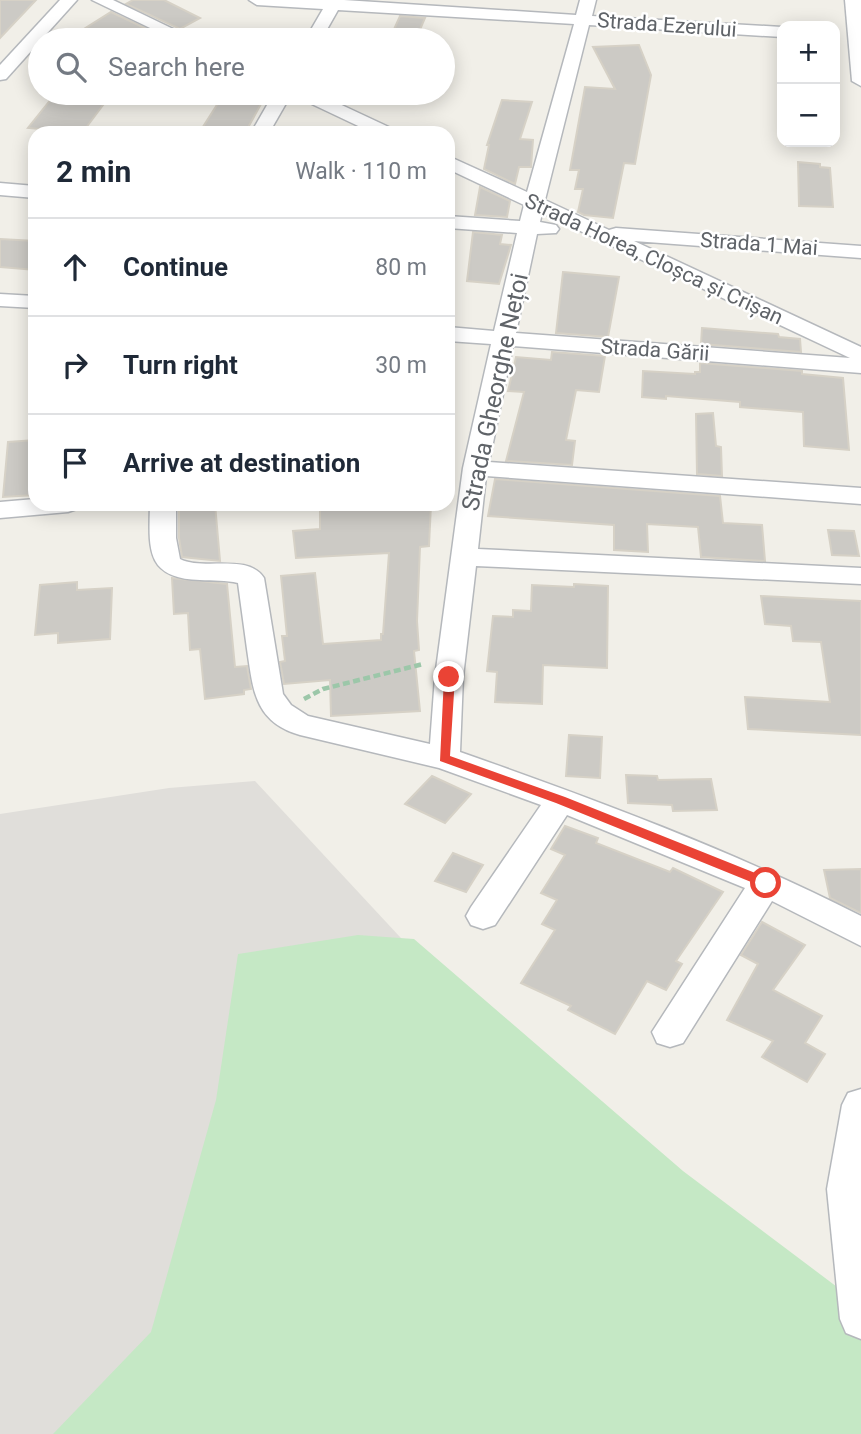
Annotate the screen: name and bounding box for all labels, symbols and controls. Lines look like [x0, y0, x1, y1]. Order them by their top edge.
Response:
street label: Strada Ezerului [596, 8, 738, 42]
map controls [777, 21, 840, 147]
button: + [777, 21, 840, 84]
search box [28, 28, 455, 105]
icon: search [52, 48, 90, 86]
text: Search here [108, 52, 245, 82]
button: − [777, 84, 840, 147]
text: 2 min [56, 154, 131, 189]
text: Walk · 110 m [295, 158, 427, 185]
street label: Strada Horea, Cloșca și Crișan [521, 189, 787, 329]
street label: Strada 1 Mai [699, 228, 819, 260]
icon: ahead [56, 248, 94, 286]
text: Continue [123, 252, 228, 282]
text: 80 m [375, 254, 427, 281]
street label: Strada Gheorghe Nețoi [456, 271, 534, 513]
street label: Strada Gării [600, 334, 710, 366]
icon: right [56, 346, 94, 384]
text: Turn right [123, 350, 238, 380]
text: 30 m [375, 352, 427, 379]
icon: arrive [56, 444, 94, 482]
text: Arrive at destination [123, 448, 360, 478]
route end [433, 661, 464, 692]
route start [750, 867, 781, 898]

